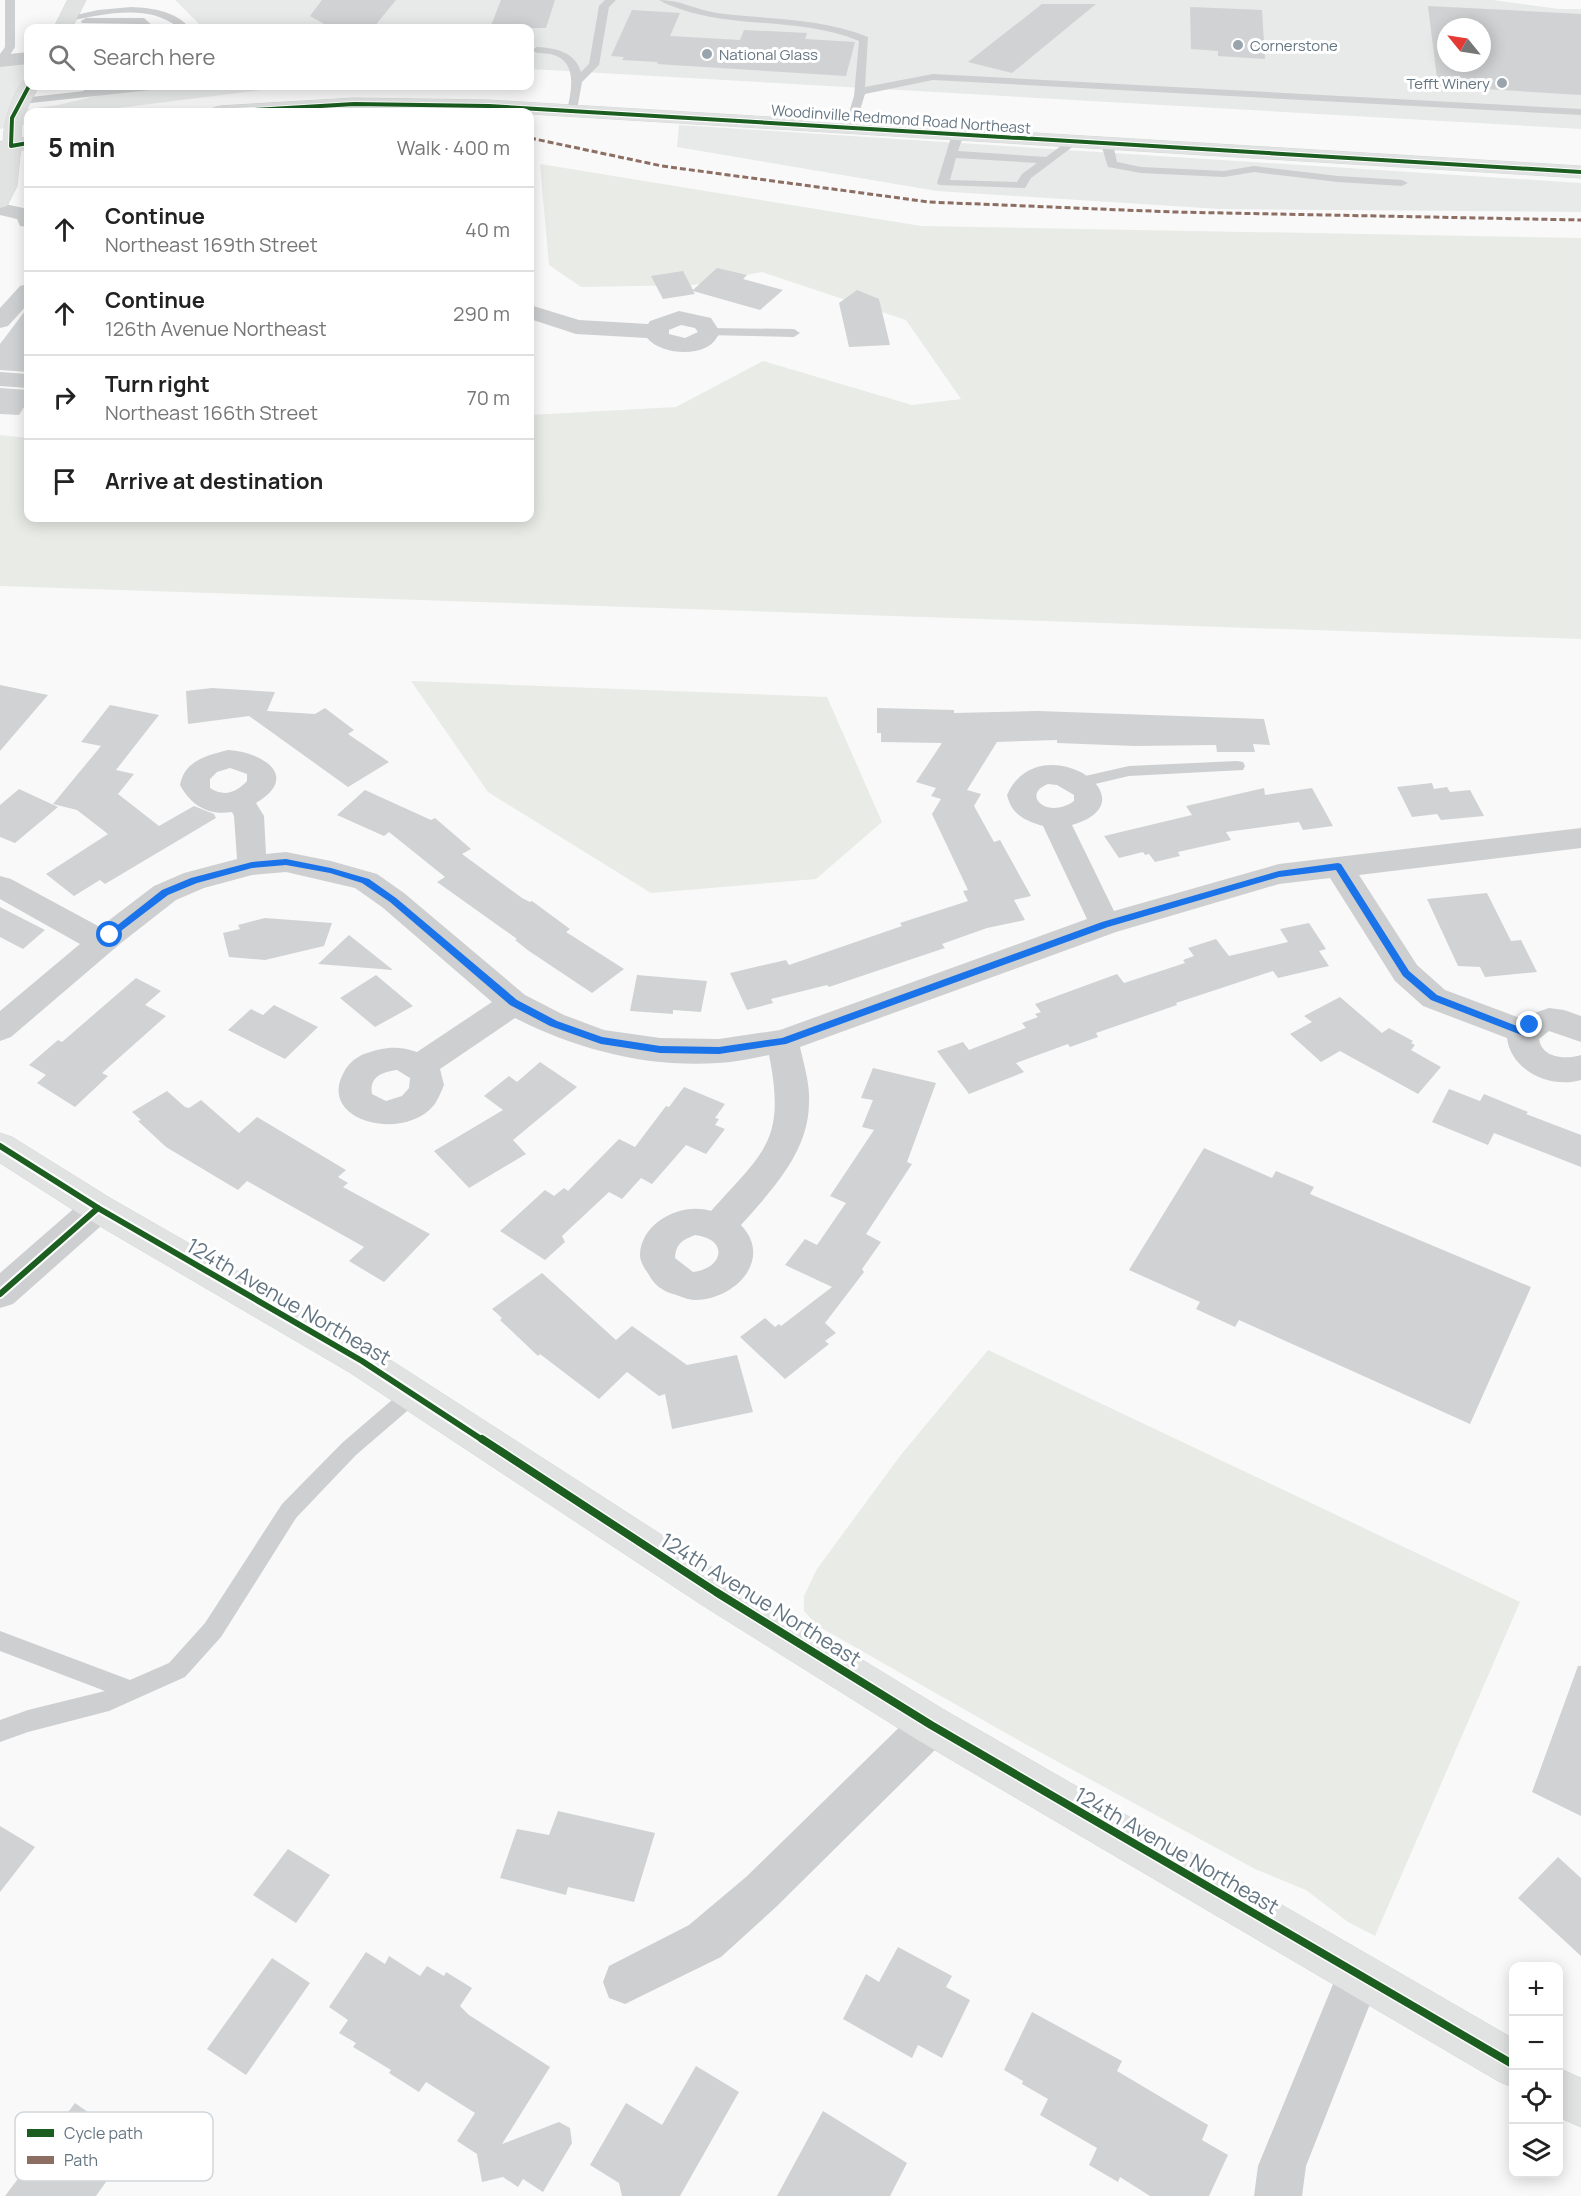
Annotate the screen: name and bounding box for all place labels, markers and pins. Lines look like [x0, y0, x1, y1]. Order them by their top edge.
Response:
place label: Cornerstone [1250, 35, 1338, 56]
marker: Cornerstone [1231, 38, 1245, 52]
place label: National Glass [719, 44, 818, 65]
marker: National Glass [700, 47, 714, 61]
place label: Tefft Winery [1406, 73, 1490, 94]
marker: Tefft Winery [1495, 76, 1509, 90]

